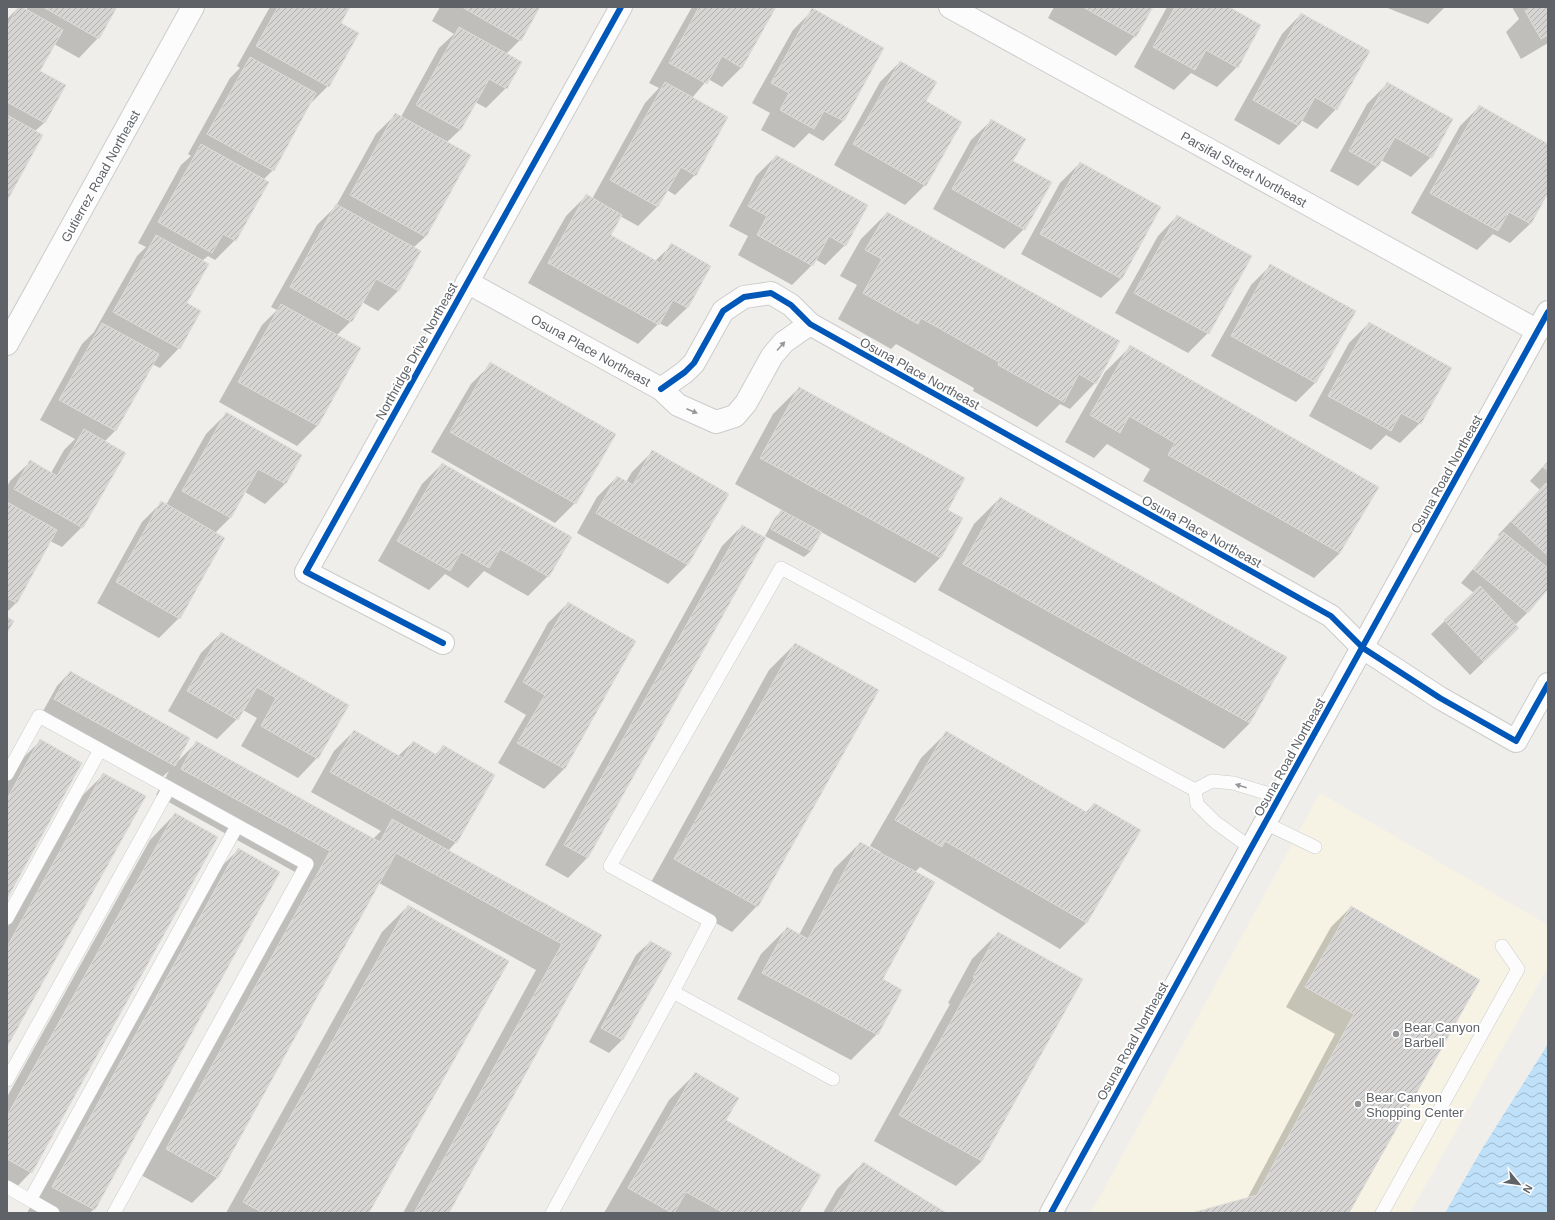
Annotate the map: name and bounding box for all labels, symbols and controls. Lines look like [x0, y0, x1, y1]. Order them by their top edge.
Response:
street label: Gutierrez Road Northeast [58, 107, 143, 245]
street label: Parsifal Street Northeast [1178, 129, 1310, 211]
street label: Northridge Drive Northeast [372, 280, 461, 422]
street label: Osuna Place Northeast [528, 311, 654, 390]
street label: Osuna Place Northeast [857, 334, 983, 413]
one-way arrow [776, 341, 785, 350]
one-way arrow [687, 409, 699, 415]
street label: Osuna Road Northeast [1408, 412, 1485, 536]
street label: Osuna Place Northeast [1139, 492, 1265, 571]
street label: Osuna Road Northeast [1251, 695, 1328, 819]
one-way arrow [1235, 783, 1247, 789]
street label: Osuna Road Northeast [1094, 979, 1171, 1103]
place label: Bear Canyon Barbell [1404, 1020, 1480, 1050]
marker: Bear Canyon Barbell [1391, 1029, 1401, 1039]
place label: Bear Canyon Shopping Center [1366, 1090, 1464, 1120]
marker: Bear Canyon Shopping Center [1353, 1099, 1363, 1109]
north arrow [1499, 1164, 1539, 1204]
text: N [1521, 1182, 1535, 1195]

